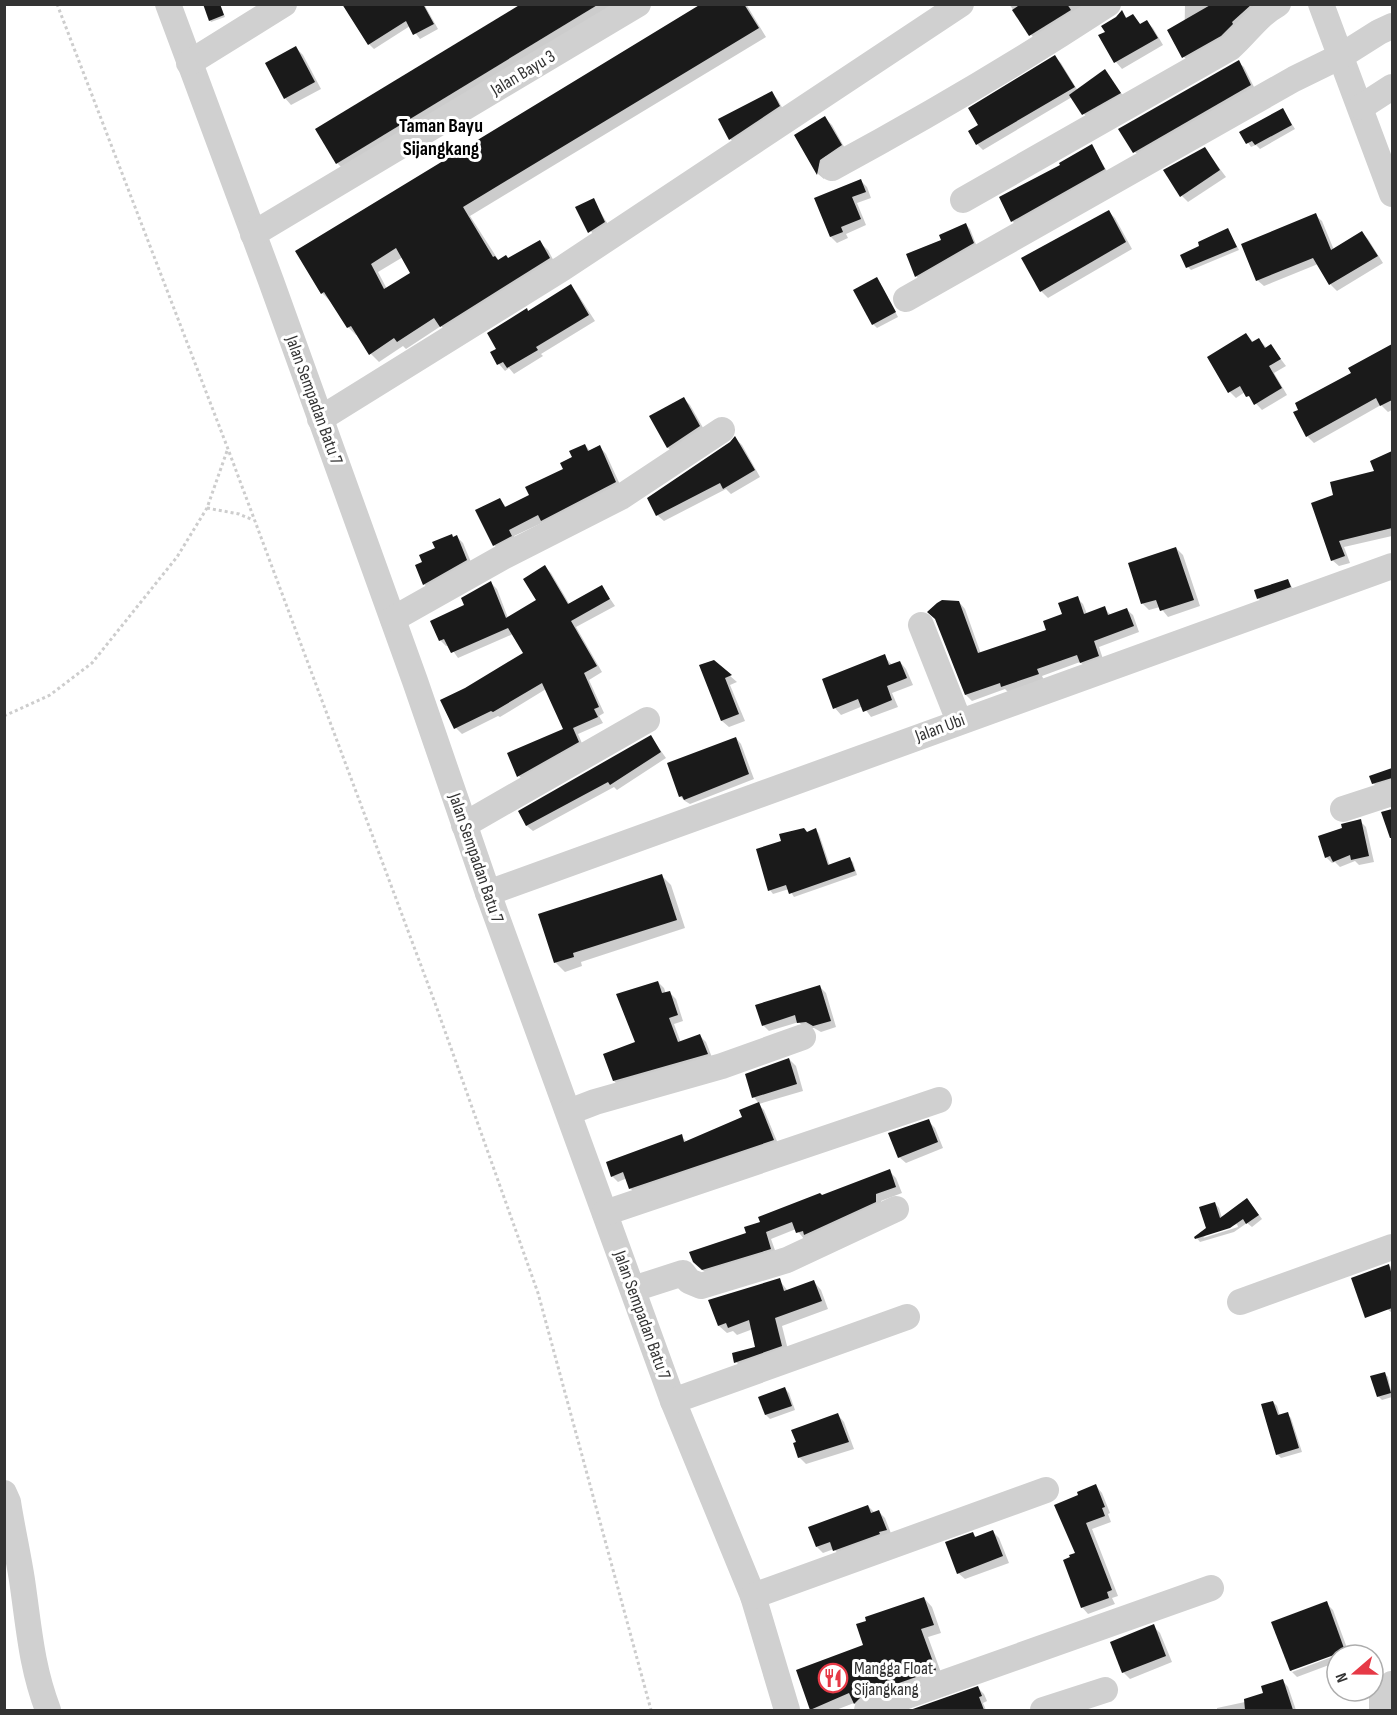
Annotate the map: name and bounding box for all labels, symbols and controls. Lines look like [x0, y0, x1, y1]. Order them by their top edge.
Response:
street label: Jalan Bayu 3 [486, 46, 559, 101]
district label: Taman Bayu Sijangkang [399, 114, 483, 161]
street label: Jalan Sempadan Batu 7 [281, 332, 347, 468]
street label: Jalan Ubi [911, 709, 968, 747]
street label: Jalan Sempadan Batu 7 [444, 790, 508, 926]
street label: Jalan Sempadan Batu 7 [609, 1247, 675, 1383]
north arrow [1325, 1643, 1385, 1703]
place label: Mangga Float Sijangkang [854, 1658, 934, 1700]
restaurant icon: Mangga Float Sijangkang [817, 1662, 849, 1694]
text: N [1332, 1670, 1353, 1685]

